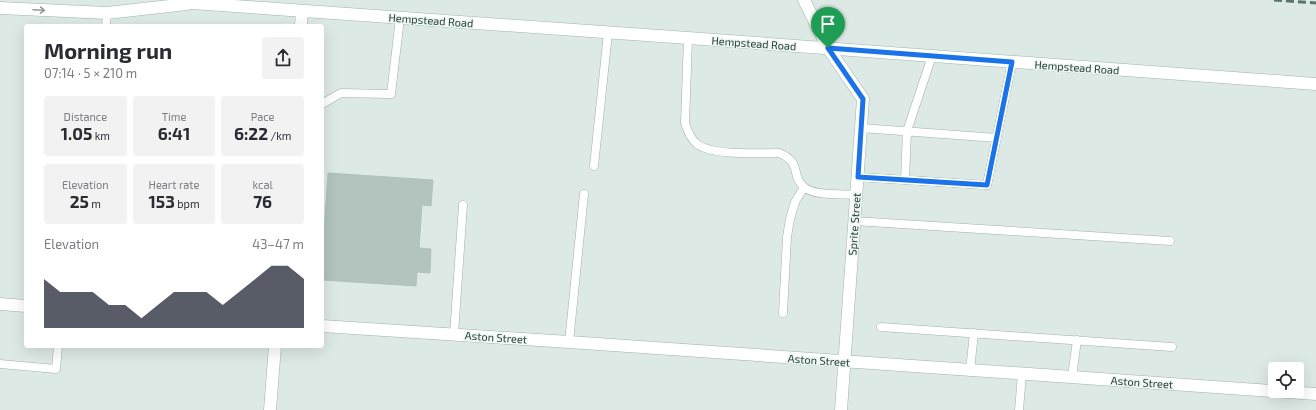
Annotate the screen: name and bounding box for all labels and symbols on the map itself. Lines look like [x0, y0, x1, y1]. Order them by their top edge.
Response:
one-way arrow [32, 6, 45, 14]
pin [811, 7.0, 845, 48]
street label: Hempstead Road [388, 11, 474, 29]
street label: Hempstead Road [711, 34, 797, 52]
street label: Hempstead Road [1034, 58, 1120, 76]
street label: Sprite Street [845, 192, 863, 256]
street label: Aston Street [464, 328, 528, 346]
street label: Aston Street [787, 351, 851, 369]
street label: Aston Street [1110, 373, 1174, 391]

